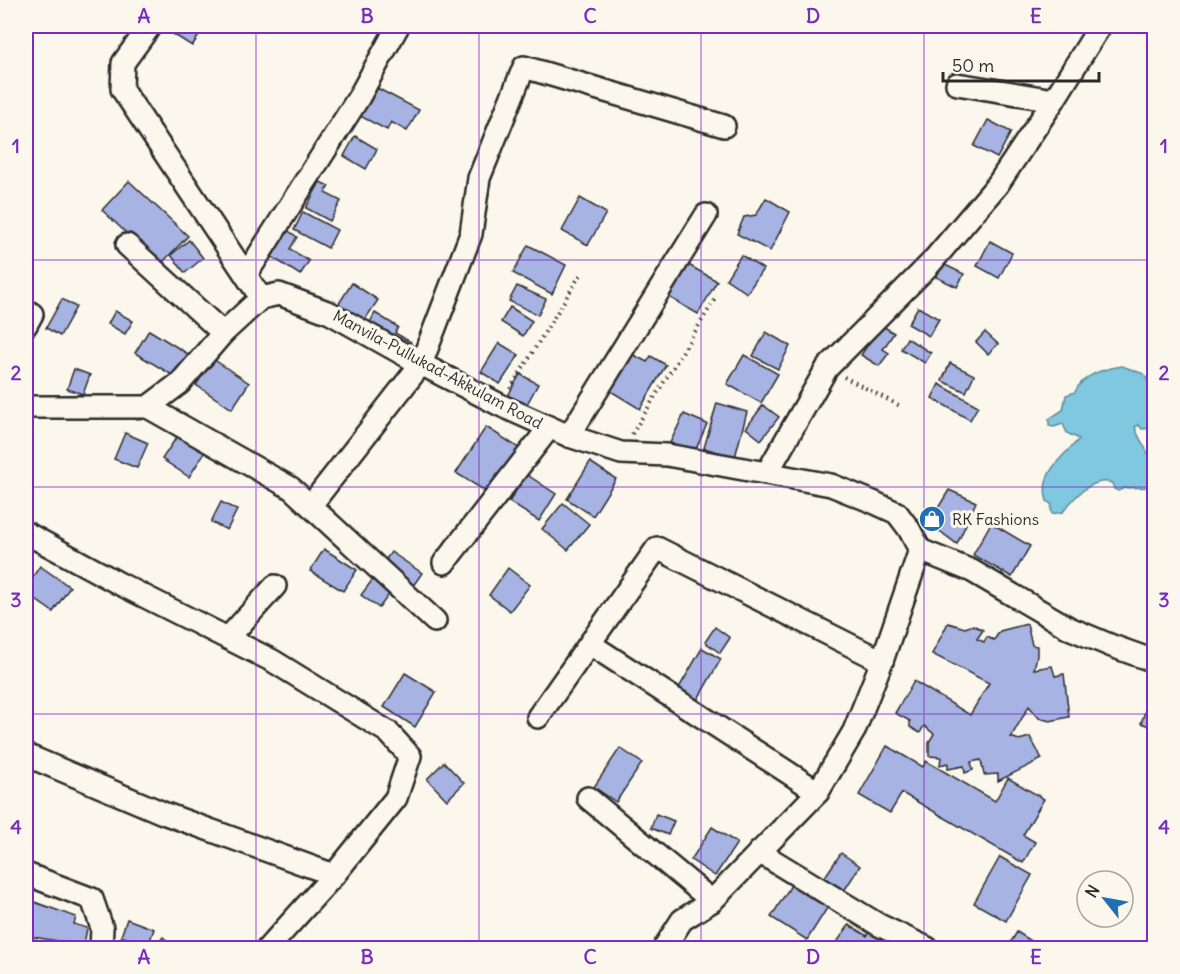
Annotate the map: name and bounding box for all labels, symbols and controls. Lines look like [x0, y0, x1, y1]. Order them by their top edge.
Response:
text: A [138, 3, 151, 28]
text: B [360, 3, 374, 28]
text: C [583, 3, 597, 28]
text: D [806, 3, 820, 28]
text: E [1030, 3, 1042, 28]
scale bar [943, 45, 1099, 83]
text: 50 m [952, 54, 994, 77]
text: 1 [12, 133, 20, 158]
text: 1 [1160, 133, 1168, 158]
street label: Manvila-Pullukad-Akkulam Road [330, 305, 546, 433]
text: 2 [11, 360, 22, 385]
text: 2 [1159, 360, 1170, 385]
shop icon: RK Fashions [917, 504, 947, 534]
place label: RK Fashions [952, 509, 1039, 529]
text: 3 [10, 587, 22, 612]
text: 3 [1158, 587, 1170, 612]
text: 4 [10, 814, 22, 839]
text: 4 [1158, 814, 1170, 839]
north arrow [1075, 869, 1135, 929]
text: N [1081, 881, 1104, 901]
text: A [138, 944, 151, 969]
text: B [360, 944, 374, 969]
text: C [583, 944, 597, 969]
text: D [806, 944, 820, 969]
text: E [1030, 944, 1042, 969]

